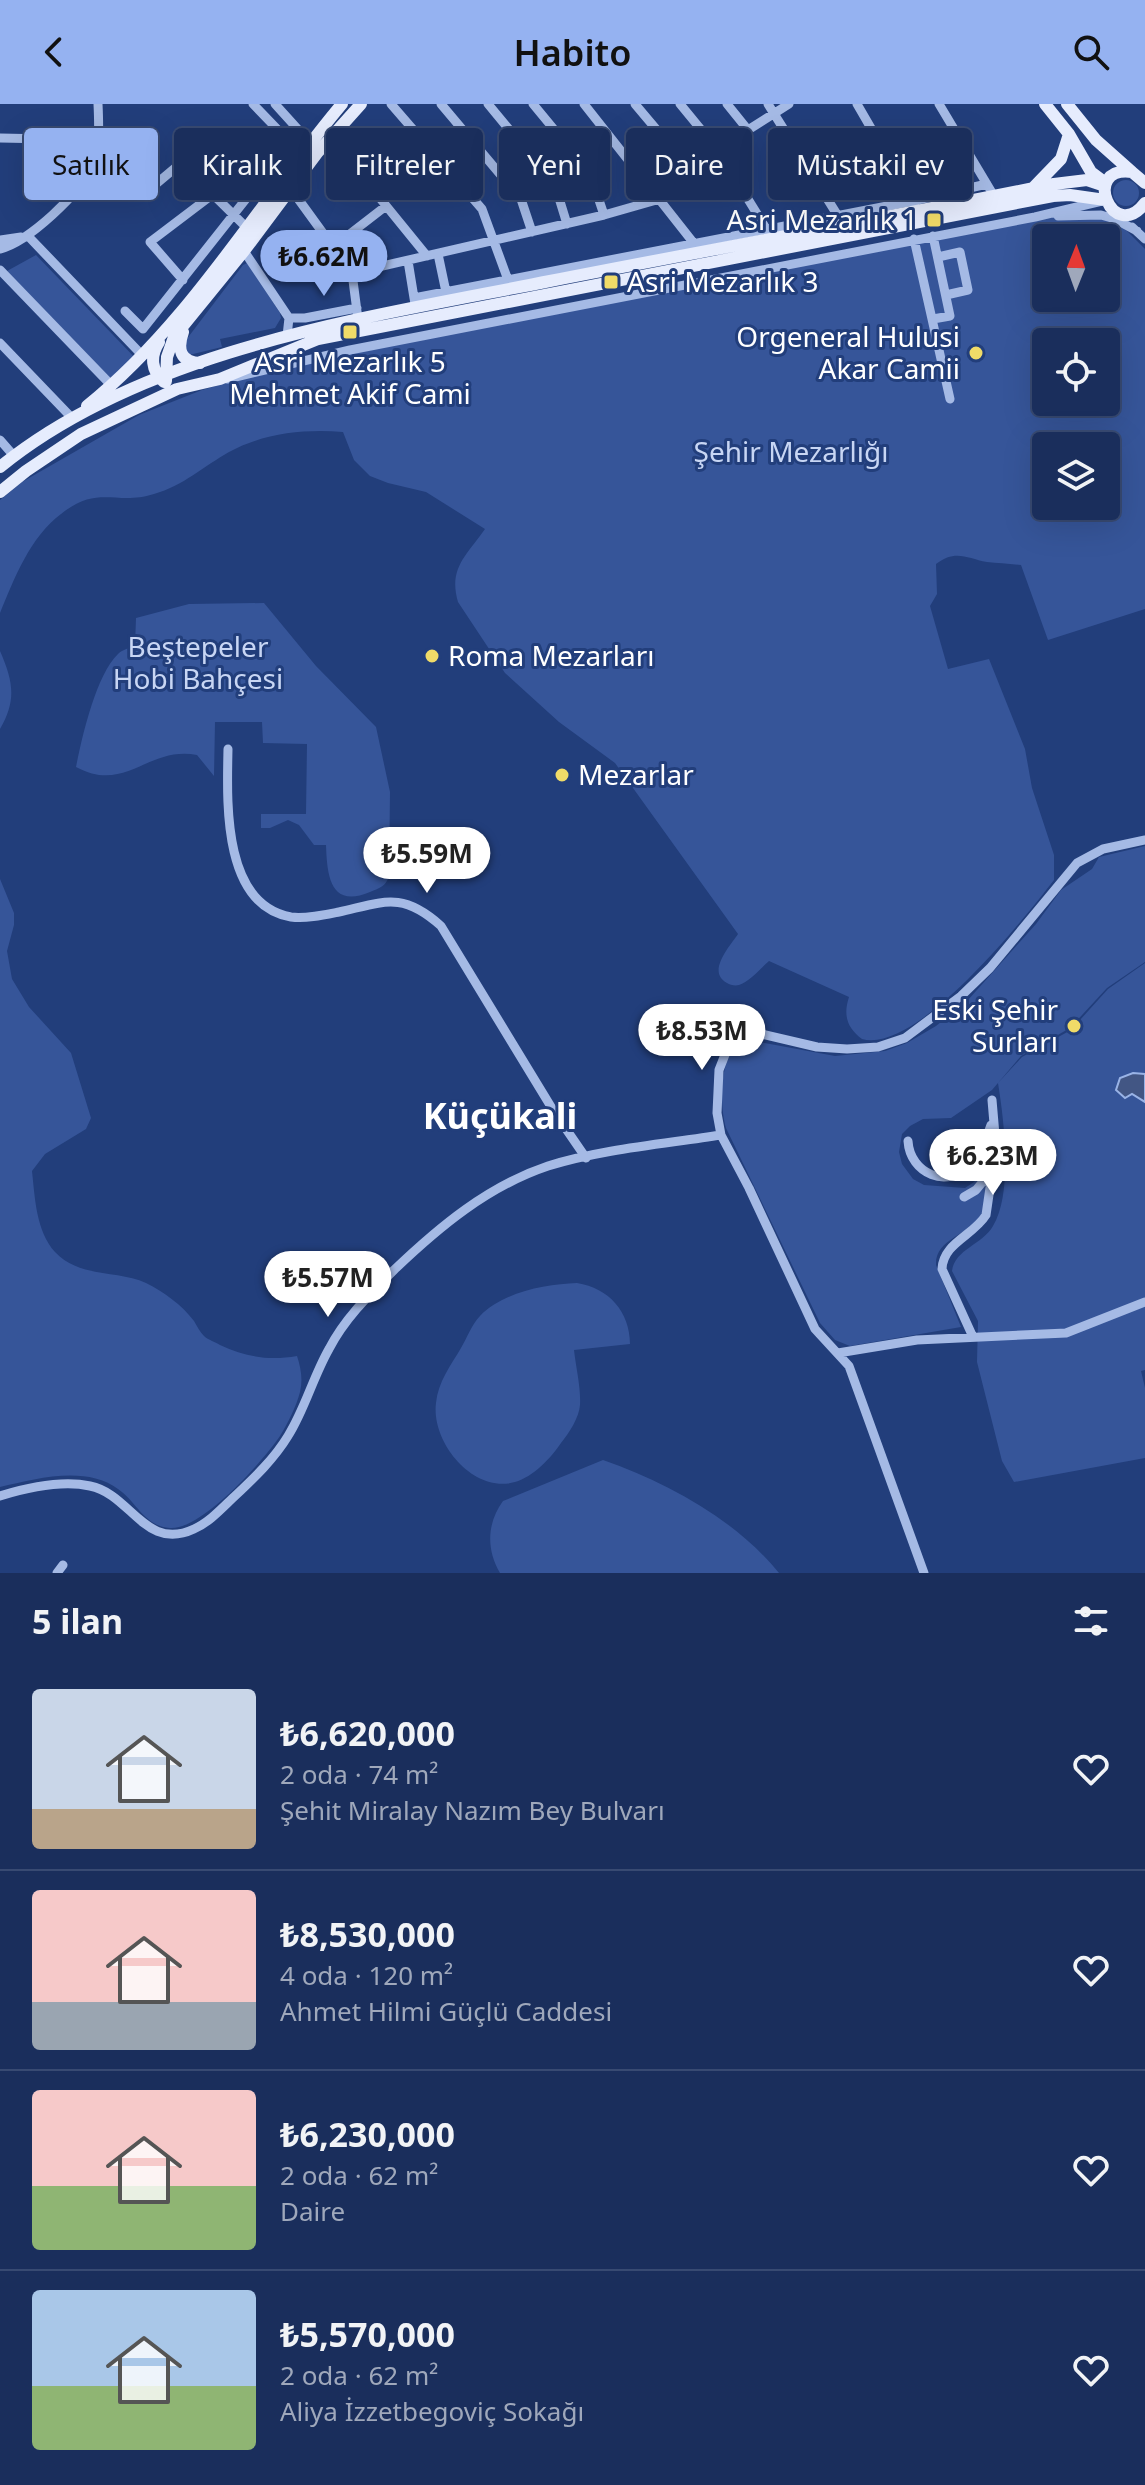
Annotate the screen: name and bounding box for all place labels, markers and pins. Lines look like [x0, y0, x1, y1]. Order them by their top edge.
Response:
place label: Asri Mezarlık 1 [727, 200, 918, 238]
marker: Asri Mezarlık 1 [925, 211, 943, 229]
pin: ₺6.62M [259, 230, 389, 298]
place label: Asri Mezarlık 3 [627, 262, 818, 300]
marker: Asri Mezarlık 3 [602, 273, 620, 291]
place label: Orgeneral Hulusi Akar Camii [736, 317, 960, 387]
marker: Asri Mezarlık 5 Mehmet Akif Cami [341, 323, 359, 341]
place label: Asri Mezarlık 5 Mehmet Akif Cami [229, 342, 471, 412]
marker: Orgeneral Hulusi Akar Camii [967, 344, 985, 362]
place label: Roma Mezarları [448, 636, 655, 674]
marker: Roma Mezarları [423, 647, 441, 665]
place label: Mezarlar [578, 755, 694, 793]
marker: Mezarlar [553, 766, 571, 784]
pin: ₺5.59M [362, 827, 492, 895]
place label: Eski Şehir Surları [932, 990, 1058, 1060]
pin: ₺8.53M [637, 1004, 767, 1072]
marker: Eski Şehir Surları [1065, 1017, 1083, 1035]
pin: ₺6.23M [928, 1129, 1058, 1197]
pin: ₺5.57M [263, 1251, 393, 1319]

